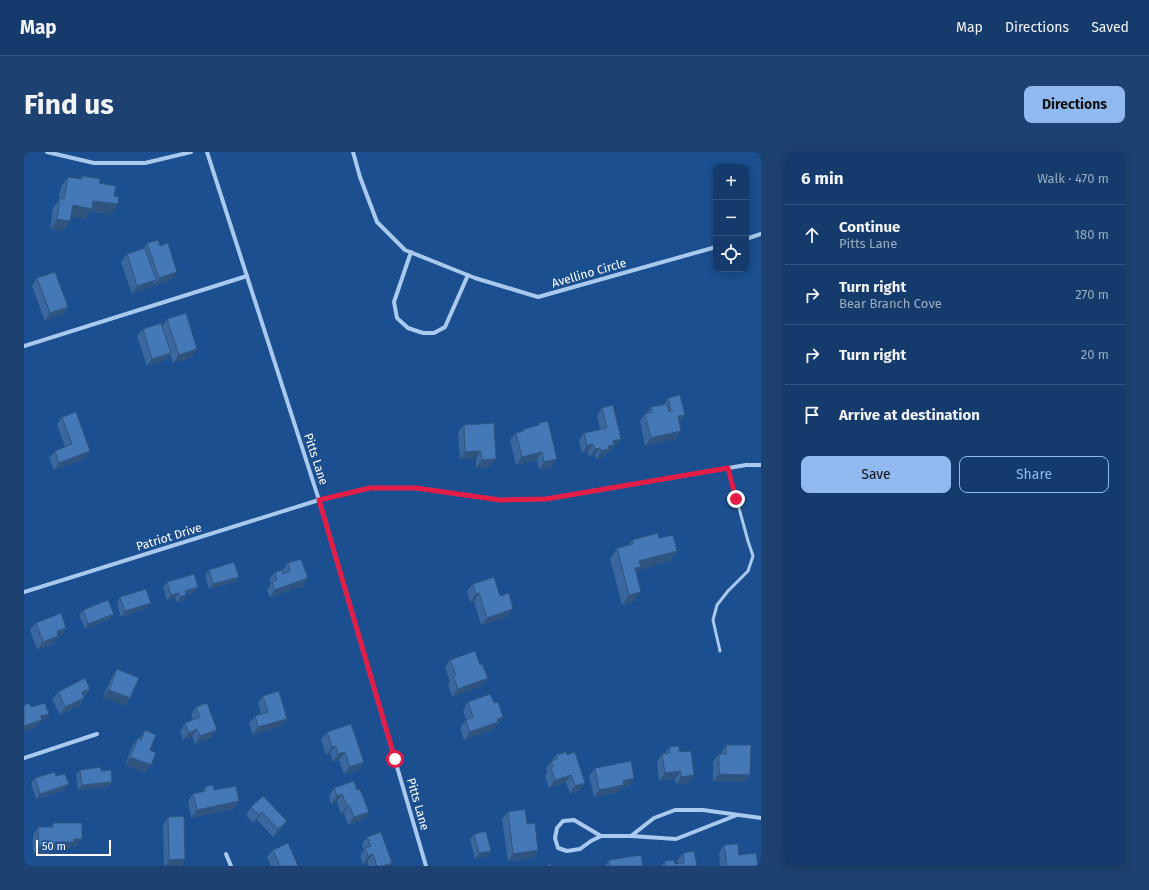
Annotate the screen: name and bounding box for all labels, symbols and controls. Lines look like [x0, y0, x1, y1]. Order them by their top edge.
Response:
text: Map [20, 16, 57, 39]
text: Map [956, 19, 983, 36]
text: Directions [1005, 19, 1069, 36]
text: Saved [1091, 19, 1129, 36]
button: Directions [1024, 86, 1125, 123]
text: Find us [24, 88, 114, 121]
map controls [713, 164, 749, 272]
button: + [713, 164, 749, 200]
text: 6 min [801, 168, 844, 189]
text: Walk · 470 m [1037, 171, 1109, 186]
button: − [713, 200, 749, 236]
text: Continue [839, 218, 900, 236]
icon: ahead [801, 224, 823, 246]
text: 180 m [1074, 227, 1109, 242]
button: locate [713, 236, 749, 272]
text: Pitts Lane [839, 236, 897, 251]
street label: Avellino Circle [550, 256, 628, 290]
text: Turn right [839, 278, 906, 296]
icon: right [801, 284, 823, 306]
text: 270 m [1075, 287, 1109, 302]
text: Bear Branch Cove [839, 296, 942, 311]
icon: right [801, 344, 823, 366]
text: Turn right [839, 346, 906, 364]
text: 20 m [1081, 347, 1109, 362]
icon: arrive [801, 404, 823, 426]
text: Arrive at destination [839, 406, 980, 424]
street label: Pitts Lane [301, 431, 331, 487]
button: Save [801, 456, 951, 493]
button: Share [959, 456, 1109, 493]
route end [727, 490, 745, 508]
street label: Patriot Drive [135, 520, 203, 554]
route start [386, 750, 404, 768]
street label: Pitts Lane [404, 776, 432, 832]
scale bar [36, 838, 111, 857]
text: 50 m [42, 840, 66, 853]

